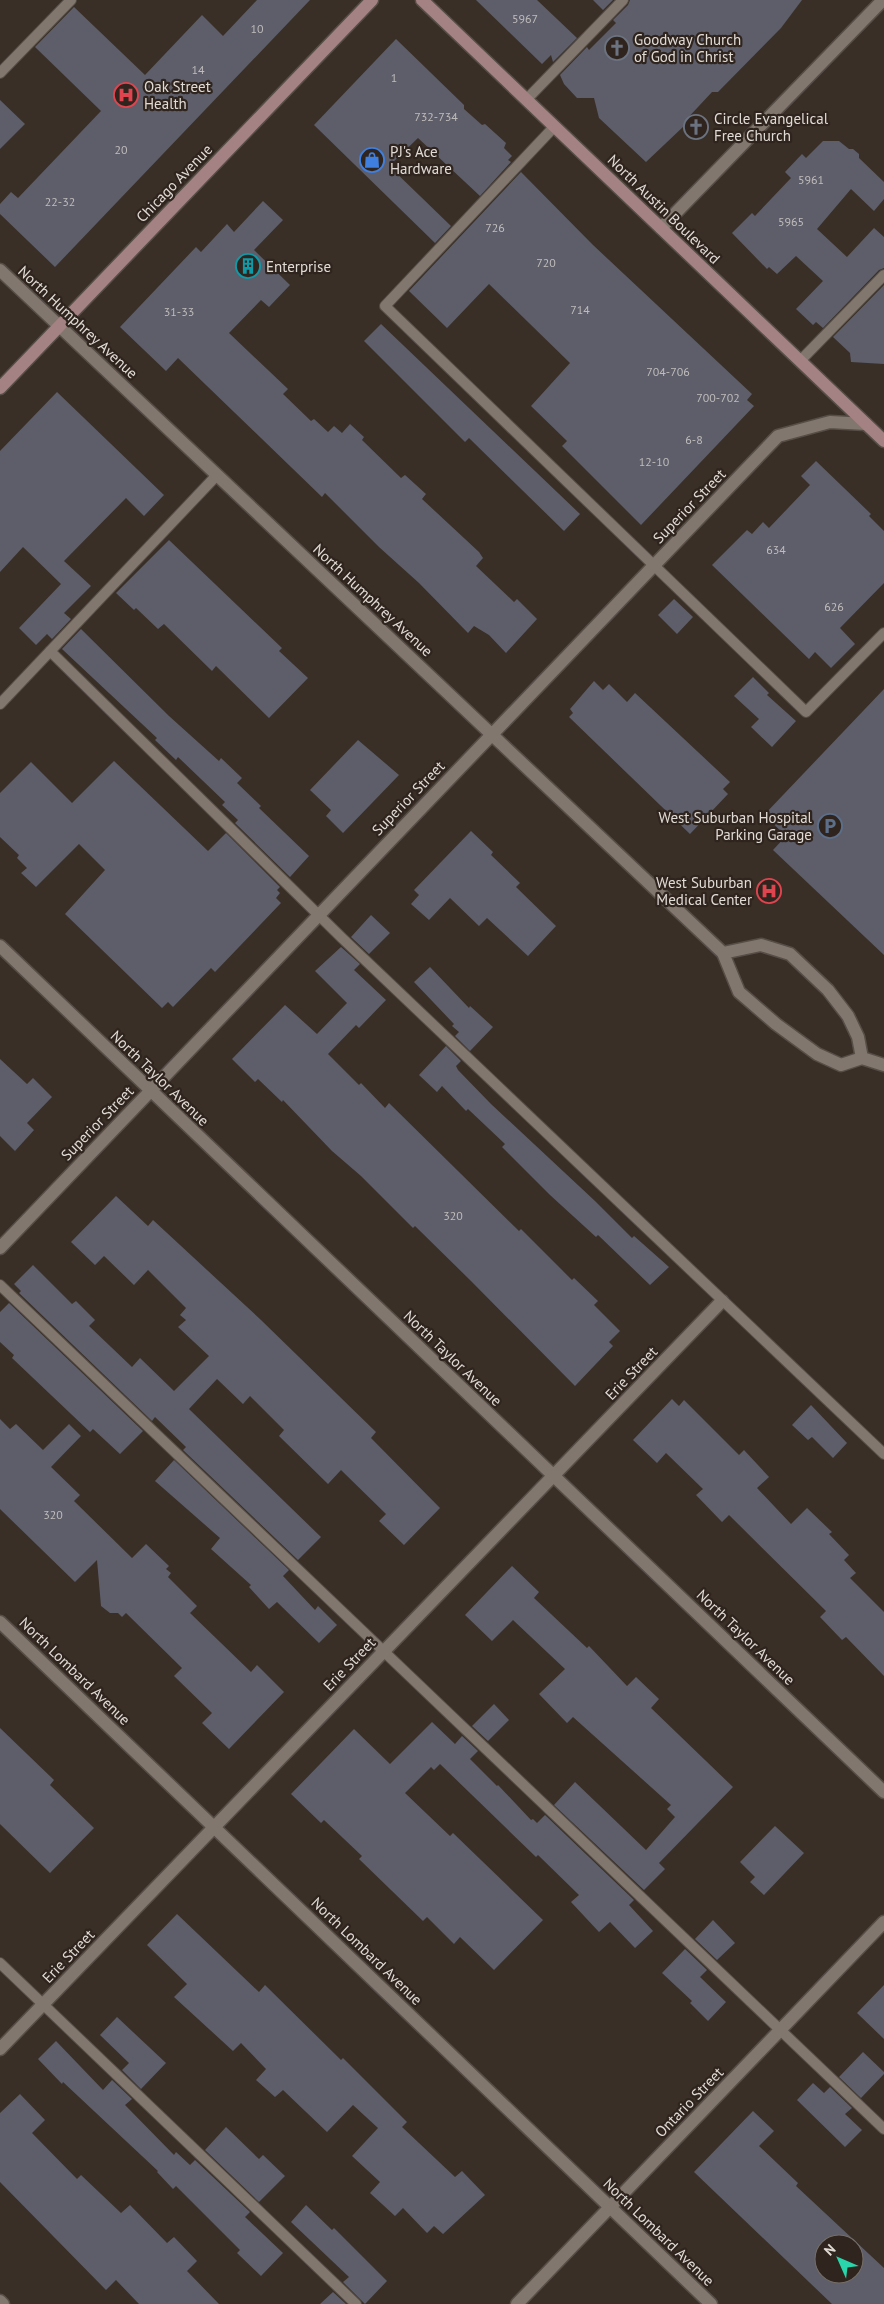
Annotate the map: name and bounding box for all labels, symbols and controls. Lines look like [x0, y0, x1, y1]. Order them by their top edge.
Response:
house number: 5967 [512, 11, 538, 26]
house number: 10 [250, 21, 264, 36]
place label: Goodway Church of God in Christ [634, 30, 741, 66]
church icon: Goodway Church of God in Christ [604, 35, 630, 61]
house number: 14 [191, 62, 205, 77]
house number: 1 [391, 70, 397, 85]
place label: Oak Street Health [144, 77, 211, 113]
hospital icon: Oak Street Health [113, 82, 139, 108]
house number: 732-734 [414, 109, 458, 124]
place label: Circle Evangelical Free Church [714, 109, 829, 145]
church icon: Circle Evangelical Free Church [683, 114, 709, 140]
street label: Chicago Avenue [132, 140, 216, 226]
house number: 20 [114, 142, 128, 157]
place label: PJ's Ace Hardware [390, 142, 452, 178]
shop icon: PJ's Ace Hardware [359, 147, 385, 173]
street label: North Austin Boulevard [604, 150, 724, 268]
house number: 5961 [798, 172, 824, 187]
house number: 22-32 [45, 194, 75, 209]
house number: 5965 [778, 214, 804, 229]
house number: 726 [485, 220, 505, 235]
building icon: Enterprise [235, 253, 261, 279]
house number: 720 [536, 255, 556, 270]
place label: Enterprise [266, 257, 331, 276]
street label: North Humphrey Avenue [14, 262, 142, 382]
house number: 714 [570, 302, 590, 317]
house number: 31-33 [164, 304, 194, 319]
house number: 704-706 [646, 364, 690, 379]
house number: 700-702 [696, 390, 740, 405]
house number: 6-8 [685, 432, 703, 447]
house number: 12-10 [639, 454, 670, 469]
street label: Superior Street [649, 465, 729, 547]
street label: North Humphrey Avenue [309, 540, 437, 660]
house number: 634 [766, 542, 786, 557]
house number: 626 [824, 599, 844, 614]
street label: Superior Street [368, 757, 448, 839]
place label: West Suburban Hospital Parking Garage [659, 808, 813, 844]
parking icon: West Suburban Hospital Parking Garage [817, 813, 843, 839]
place label: West Suburban Medical Center [656, 873, 752, 909]
hospital icon: West Suburban Medical Center [756, 878, 782, 904]
street label: North Taylor Avenue [107, 1026, 213, 1130]
street label: Superior Street [57, 1082, 137, 1164]
house number: 320 [443, 1208, 463, 1223]
street label: North Taylor Avenue [400, 1306, 506, 1410]
street label: Erie Street [601, 1342, 661, 1404]
house number: 320 [43, 1507, 63, 1522]
street label: North Taylor Avenue [693, 1585, 799, 1689]
street label: North Lombard Avenue [15, 1613, 135, 1729]
street label: Erie Street [319, 1633, 379, 1695]
street label: North Lombard Avenue [307, 1893, 427, 2009]
street label: Erie Street [38, 1925, 98, 1987]
street label: Ontario Street [651, 2063, 727, 2141]
street label: North Lombard Avenue [599, 2174, 719, 2290]
north arrow [814, 2234, 864, 2284]
text: N [820, 2240, 839, 2259]

